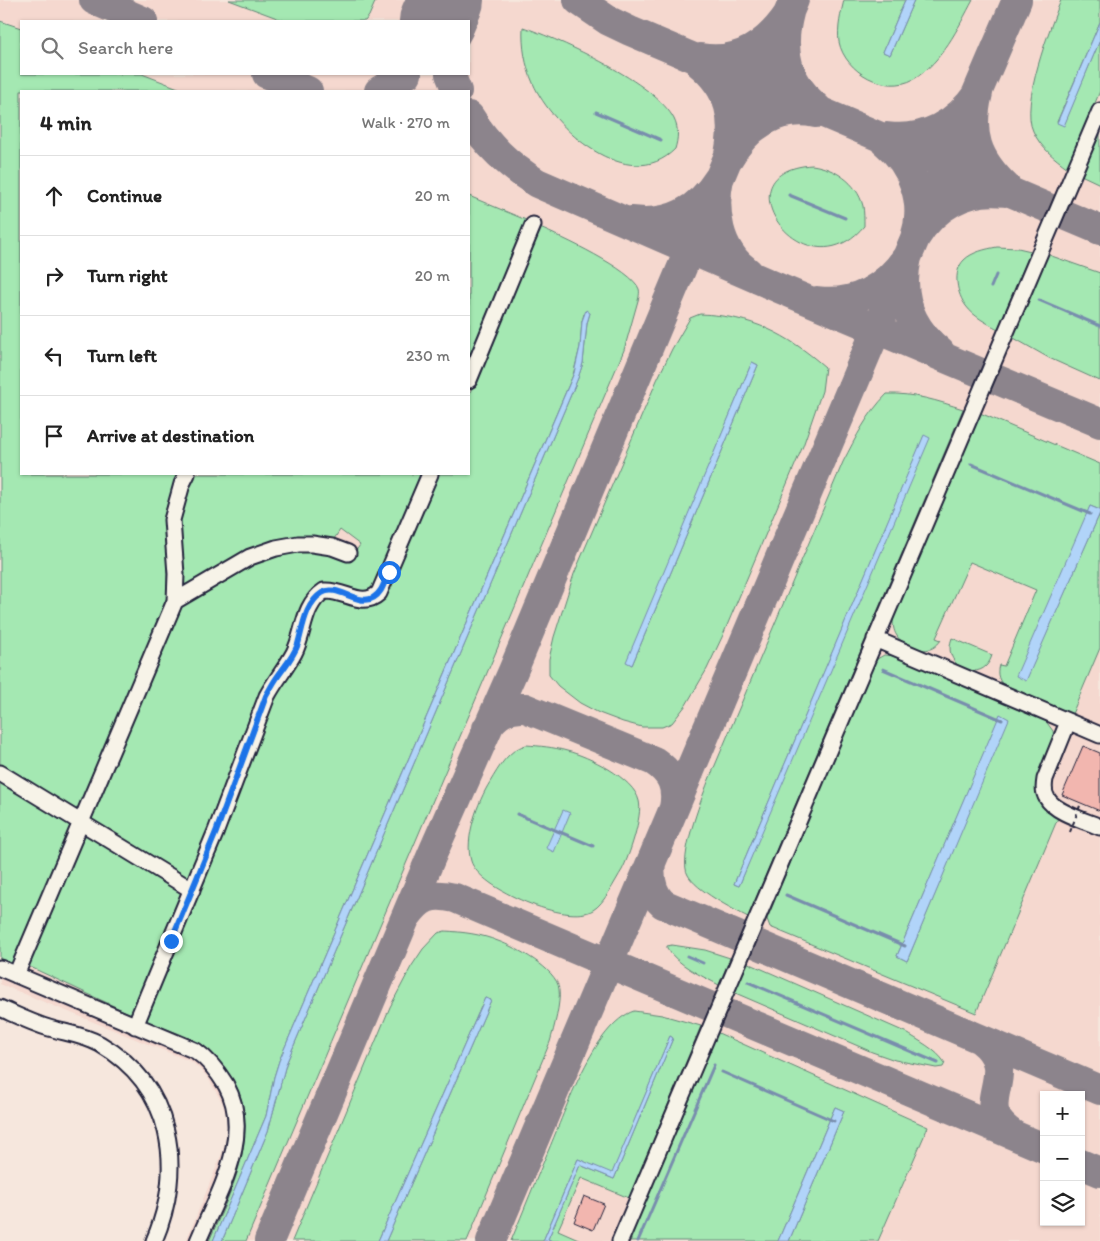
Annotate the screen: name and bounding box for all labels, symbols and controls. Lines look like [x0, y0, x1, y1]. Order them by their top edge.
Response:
search box [20, 20, 470, 75]
icon: search [38, 34, 66, 62]
text: Search here [78, 36, 173, 59]
text: 4 min [40, 110, 92, 135]
text: Walk · 270 m [362, 113, 450, 132]
icon: ahead [40, 182, 68, 210]
text: Continue [87, 184, 162, 207]
text: 20 m [415, 186, 450, 205]
icon: right [40, 262, 68, 290]
text: Turn right [87, 264, 168, 287]
text: 20 m [415, 266, 450, 285]
icon: left [40, 342, 68, 370]
text: Turn left [87, 344, 157, 367]
text: 230 m [406, 346, 450, 365]
icon: arrive [40, 422, 68, 450]
text: Arrive at destination [87, 424, 254, 447]
route start [378, 561, 401, 584]
route end [160, 930, 183, 953]
map controls [1040, 1091, 1085, 1226]
button: + [1040, 1091, 1085, 1136]
button: − [1040, 1136, 1085, 1181]
button: layers [1040, 1181, 1085, 1226]

